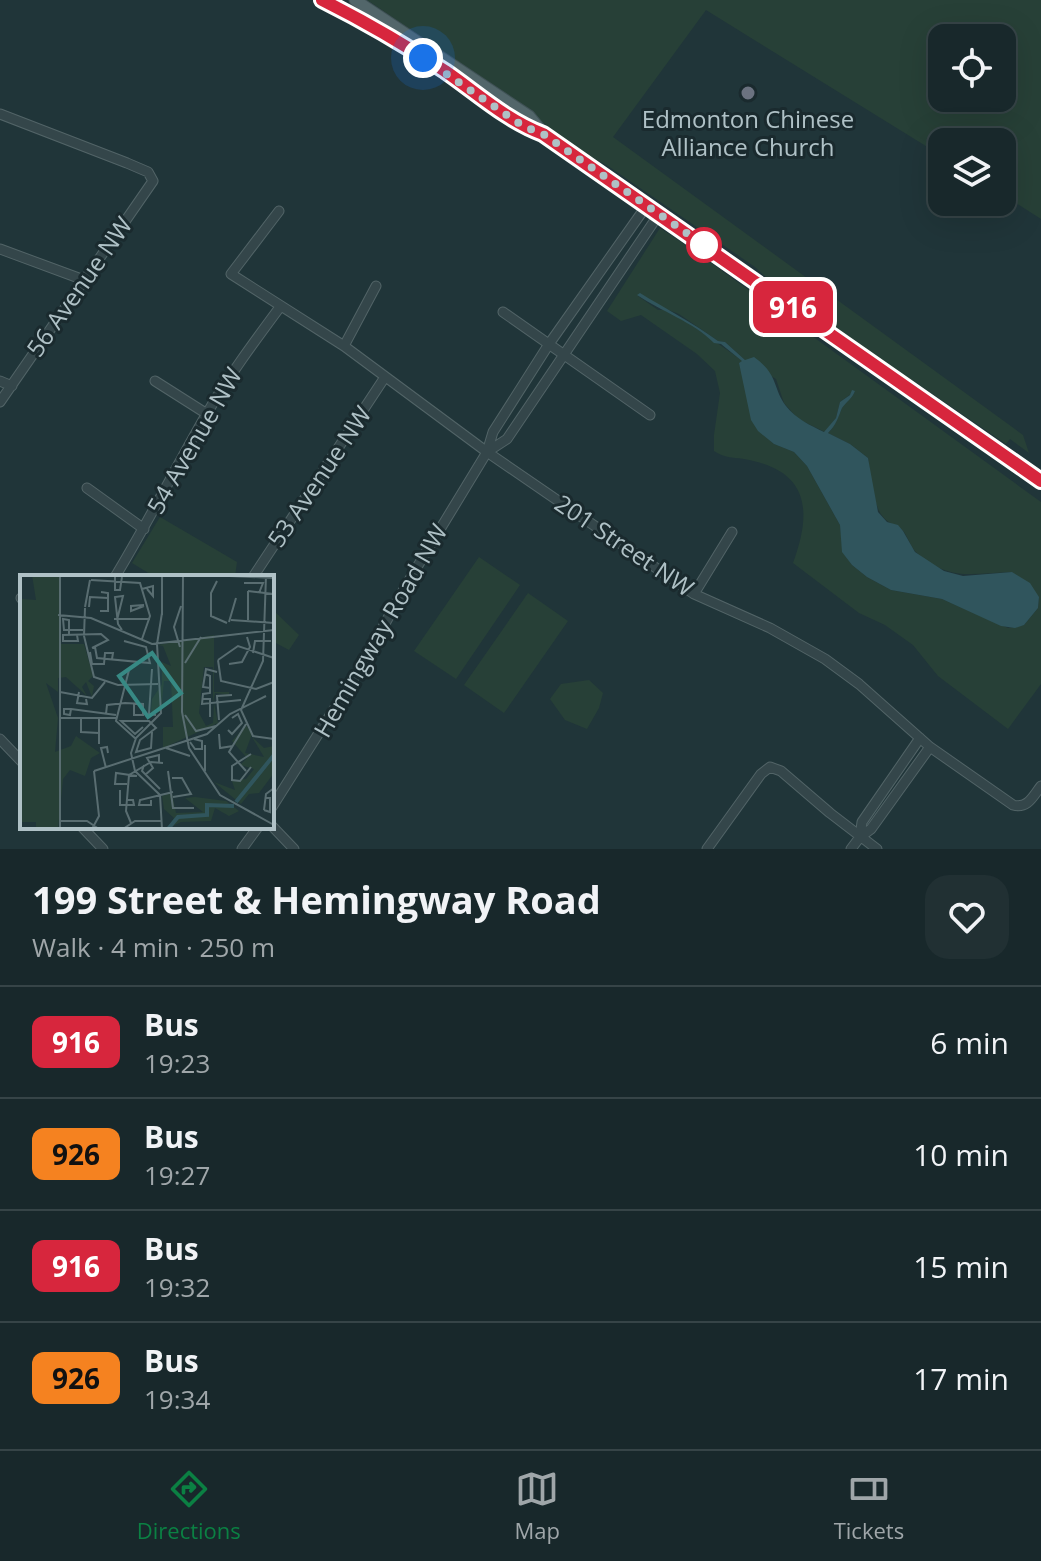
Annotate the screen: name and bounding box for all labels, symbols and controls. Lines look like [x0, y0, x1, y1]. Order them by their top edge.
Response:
map controls [928, 24, 1016, 216]
button: locate [928, 24, 1016, 112]
your location [403, 38, 443, 78]
marker: Edmonton Chinese Alliance Church [739, 84, 757, 102]
place label: Edmonton Chinese Alliance Church [642, 102, 854, 163]
button: layers [928, 128, 1016, 216]
street label: 56 Avenue NW [18, 210, 139, 363]
unlabelled marker [687, 228, 721, 262]
line badge: 916 [747, 281, 839, 333]
text: 916 [769, 288, 817, 326]
street label: 54 Avenue NW [138, 361, 249, 519]
street label: 53 Avenue NW [259, 399, 378, 553]
street label: 201 Street NW [549, 486, 701, 603]
street label: Hemingway Road NW [305, 518, 454, 743]
inset map [20, 575, 274, 829]
text: 199 Street & Hemingway Road [32, 873, 601, 925]
button: heart [925, 875, 1009, 959]
text: Walk · 4 min · 250 m [32, 929, 275, 965]
text: Bus [144, 1004, 199, 1045]
text: 6 min [930, 1022, 1009, 1063]
text: 916 [52, 1023, 100, 1061]
text: 19:23 [144, 1045, 210, 1081]
text: Bus [144, 1116, 199, 1157]
text: 10 min [913, 1134, 1009, 1175]
text: 926 [52, 1135, 100, 1173]
text: 19:27 [144, 1157, 210, 1193]
text: Bus [144, 1228, 199, 1269]
text: 15 min [913, 1246, 1009, 1287]
text: 916 [52, 1247, 100, 1285]
text: 19:32 [144, 1269, 210, 1305]
text: Bus [144, 1340, 199, 1381]
text: 17 min [913, 1358, 1009, 1399]
text: 926 [52, 1359, 100, 1397]
text: 19:34 [144, 1381, 210, 1417]
tab: Directions [137, 1467, 241, 1545]
tab: Map [515, 1467, 560, 1545]
tab: Tickets [834, 1467, 904, 1545]

